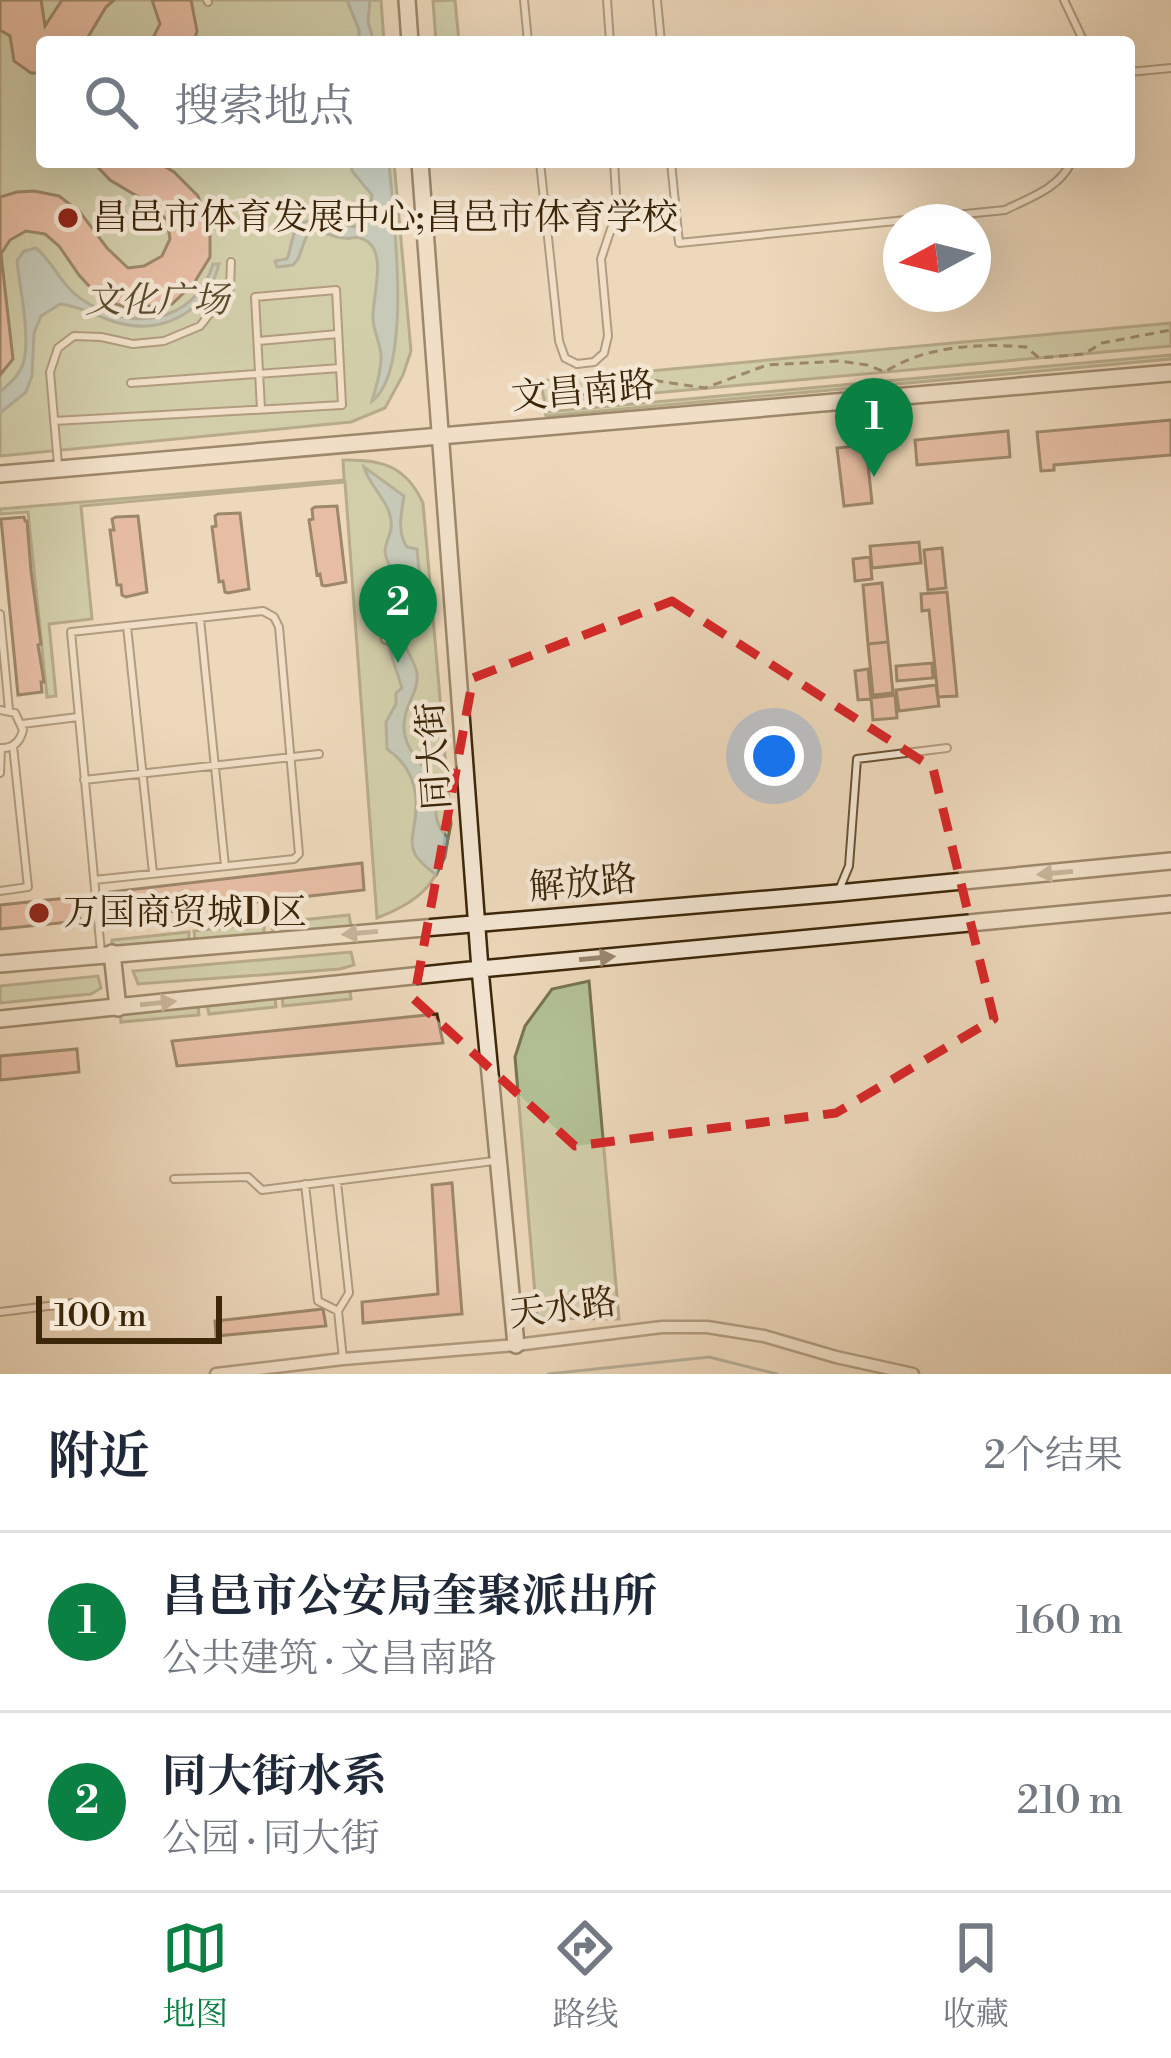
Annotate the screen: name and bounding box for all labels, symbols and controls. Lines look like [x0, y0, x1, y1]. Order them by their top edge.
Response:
search box [36, 36, 1135, 168]
icon: search [78, 69, 144, 135]
text: 搜索地点 [174, 79, 354, 136]
place label: 昌邑市体育发展中心;昌邑市体育学校 [92, 196, 678, 241]
north arrow [883, 204, 991, 312]
marker: 昌邑市体育发展中心;昌邑市体育学校 [55, 205, 81, 231]
park label: 文化广场 [85, 279, 232, 324]
street label: 文昌南路 [509, 363, 657, 421]
pin: 1 [835, 378, 913, 477]
pin: 2 [359, 564, 437, 663]
street label: 同大街 [409, 701, 461, 811]
your location [744, 726, 804, 786]
street label: 解放路 [527, 857, 639, 911]
one-way arrow [1035, 864, 1073, 883]
place label: 万国商贸城D区 [63, 891, 307, 936]
marker: 万国商贸城D区 [26, 900, 52, 926]
one-way arrow [341, 923, 378, 942]
one-way arrow [579, 948, 616, 967]
one-way arrow [140, 994, 177, 1013]
street label: 天水路 [507, 1280, 619, 1338]
scale bar [36, 1290, 222, 1343]
text: 100 m [54, 1296, 147, 1337]
text: 附近 [48, 1426, 150, 1490]
text: 2个结果 [984, 1432, 1123, 1481]
text: 昌邑市公安局奎聚派出所 [162, 1569, 657, 1626]
text: 1 [78, 1597, 96, 1646]
text: 160 m [1016, 1597, 1123, 1646]
text: 公共建筑 · 文昌南路 [162, 1635, 497, 1684]
text: 同大街水系 [162, 1749, 387, 1806]
text: 2 [75, 1777, 99, 1826]
text: 210 m [1017, 1777, 1123, 1826]
text: 公园 · 同大街 [162, 1815, 380, 1864]
tab: 地图 [162, 1915, 228, 2036]
tab: 路线 [552, 1915, 618, 2036]
tab: 收藏 [943, 1915, 1009, 2036]

